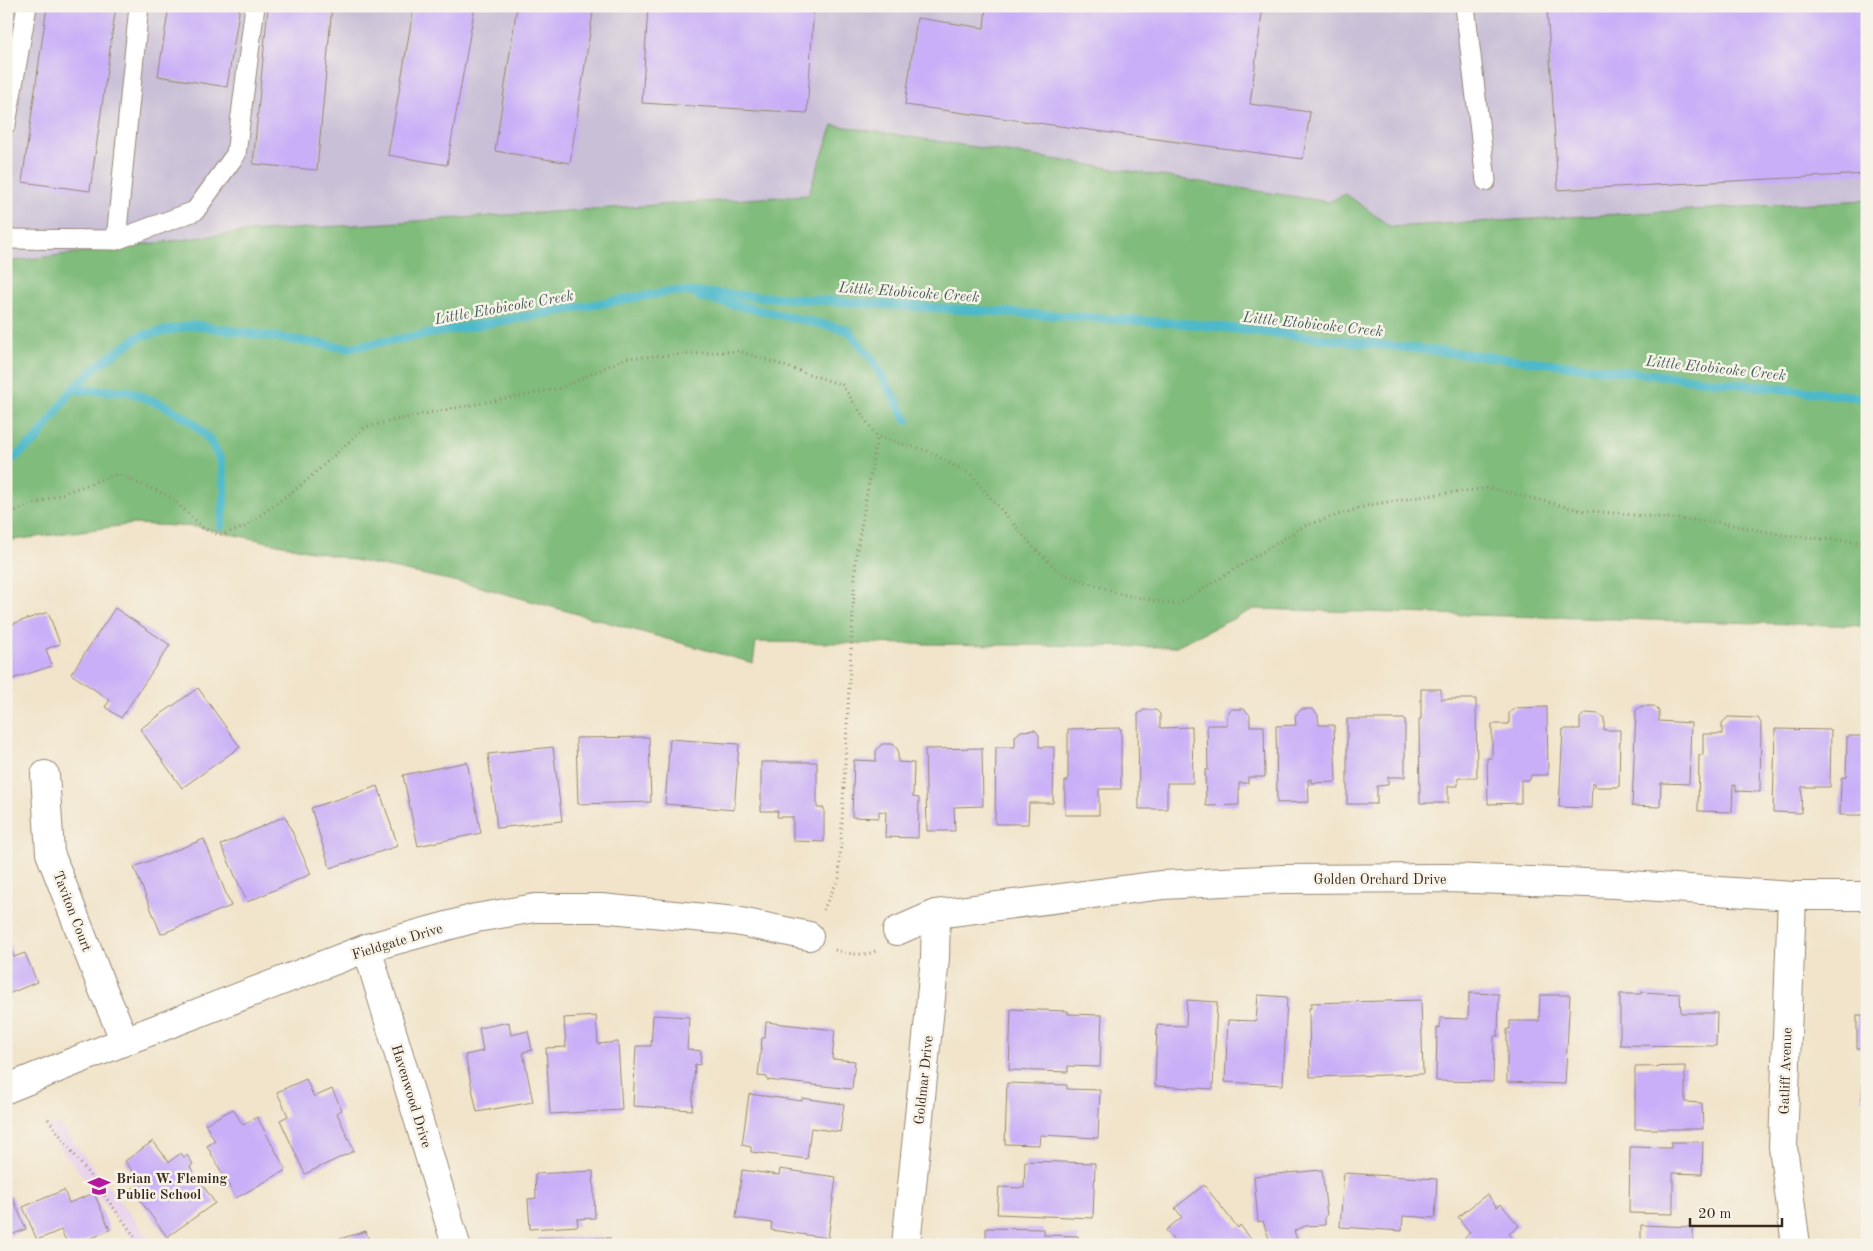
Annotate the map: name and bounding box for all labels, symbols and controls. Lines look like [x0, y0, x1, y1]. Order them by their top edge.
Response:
water label: Little Etobicoke Creek [837, 281, 980, 306]
water label: Little Etobicoke Creek [432, 289, 575, 328]
water label: Little Etobicoke Creek [1241, 311, 1384, 340]
water label: Little Etobicoke Creek [1644, 355, 1787, 384]
street label: Taviton Court [50, 869, 94, 953]
street label: Golden Orchard Drive [1314, 873, 1446, 887]
street label: Fieldgate Drive [350, 922, 444, 962]
street label: Gatliff Avenue [1777, 1027, 1795, 1115]
street label: Goldmar Drive [912, 1035, 936, 1125]
street label: Havenwood Drive [389, 1043, 433, 1150]
place label: Brian W. Fleming Public School [116, 1172, 228, 1202]
school or university icon: Brian W. Fleming Public School [86, 1173, 112, 1199]
scale bar [1690, 1196, 1783, 1228]
text: 20 m [1698, 1207, 1732, 1222]

